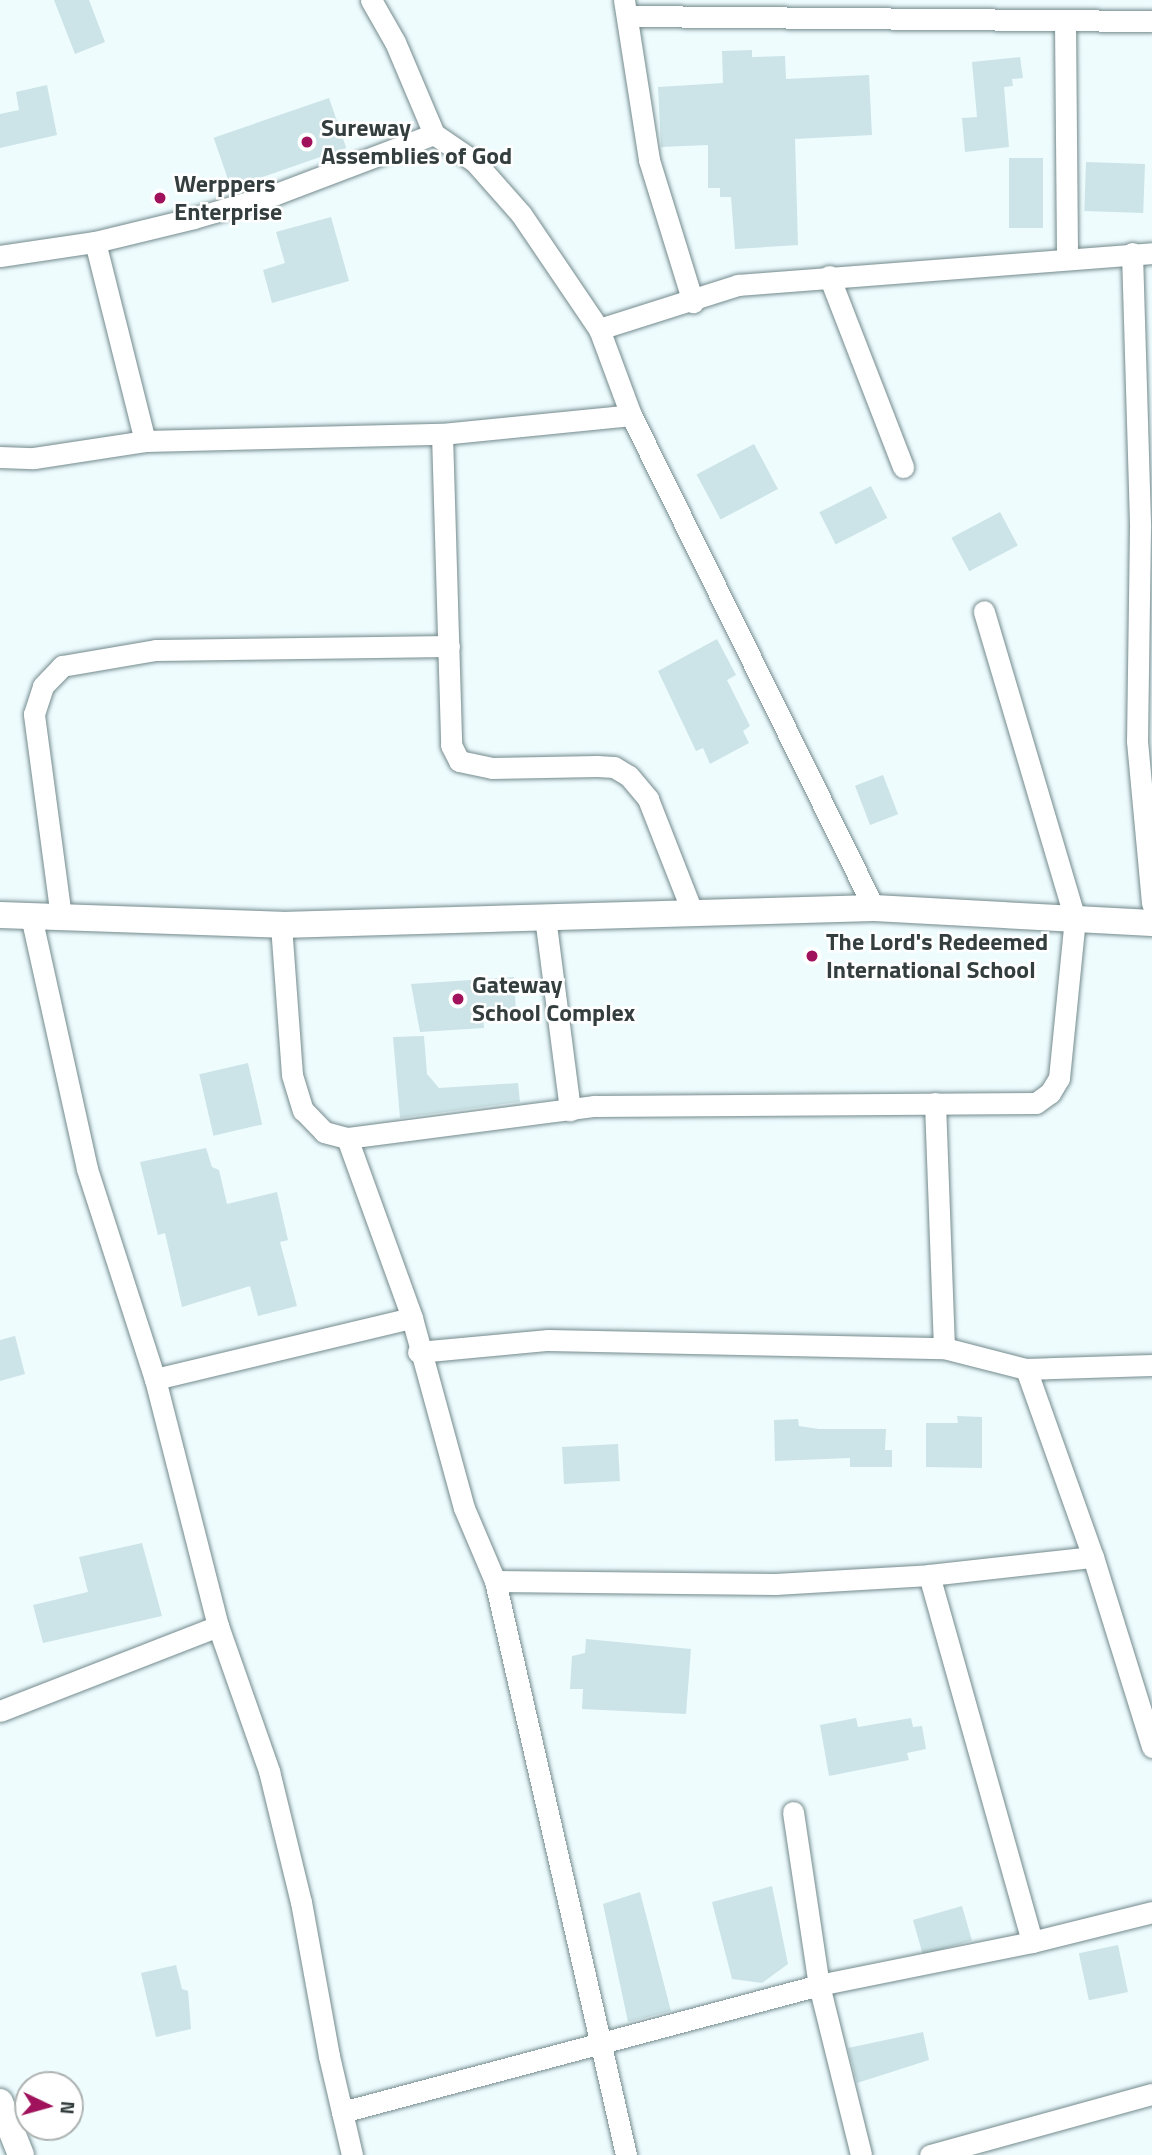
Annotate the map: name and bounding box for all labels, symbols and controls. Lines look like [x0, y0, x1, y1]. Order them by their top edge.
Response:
place label: Sureway Assemblies of God [321, 114, 512, 170]
marker: Sureway Assemblies of God [299, 134, 315, 150]
place label: Werppers Enterprise [174, 170, 282, 226]
marker: Werppers Enterprise [152, 190, 168, 206]
place label: The Lord's Redeemed International School [826, 928, 1048, 984]
marker: The Lord's Redeemed International School [804, 948, 820, 964]
place label: Gateway School Complex [472, 971, 635, 1027]
marker: Gateway School Complex [450, 991, 466, 1007]
north arrow [14, 2071, 84, 2141]
text: N [53, 2100, 83, 2116]

